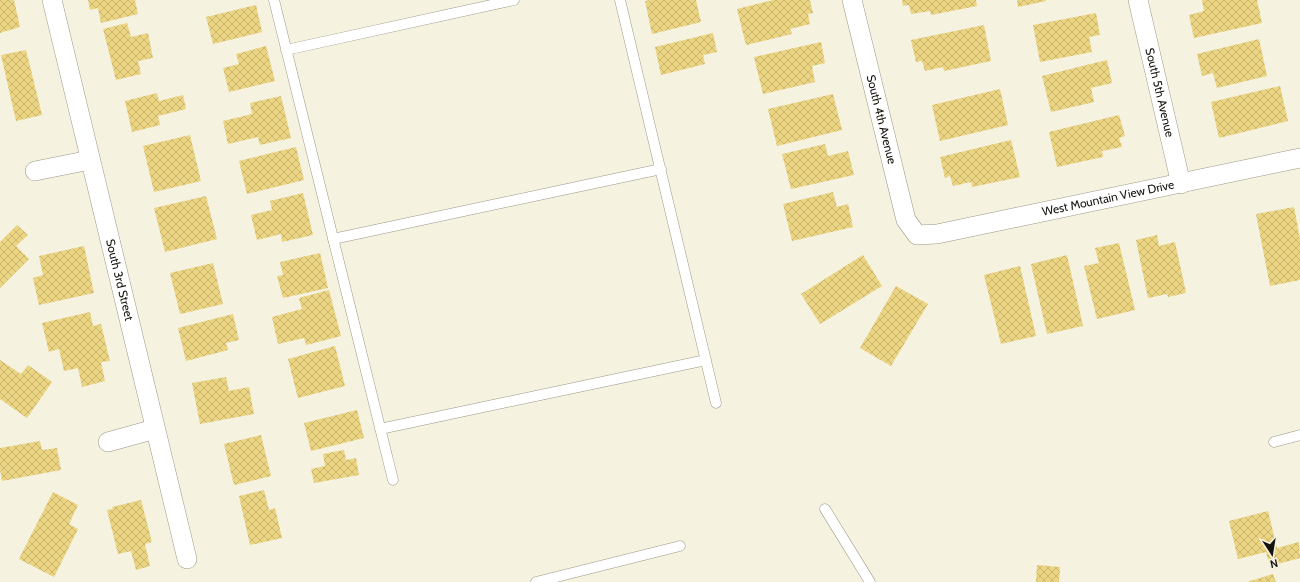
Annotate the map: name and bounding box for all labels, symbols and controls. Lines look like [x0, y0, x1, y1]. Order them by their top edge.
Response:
street label: South 5th Avenue [1142, 46, 1178, 138]
street label: South 4th Avenue [864, 73, 900, 166]
street label: West Mountain View Drive [1041, 177, 1175, 219]
street label: South 3rd Street [103, 237, 137, 322]
north arrow [1252, 534, 1292, 574]
text: N [1269, 556, 1279, 571]

